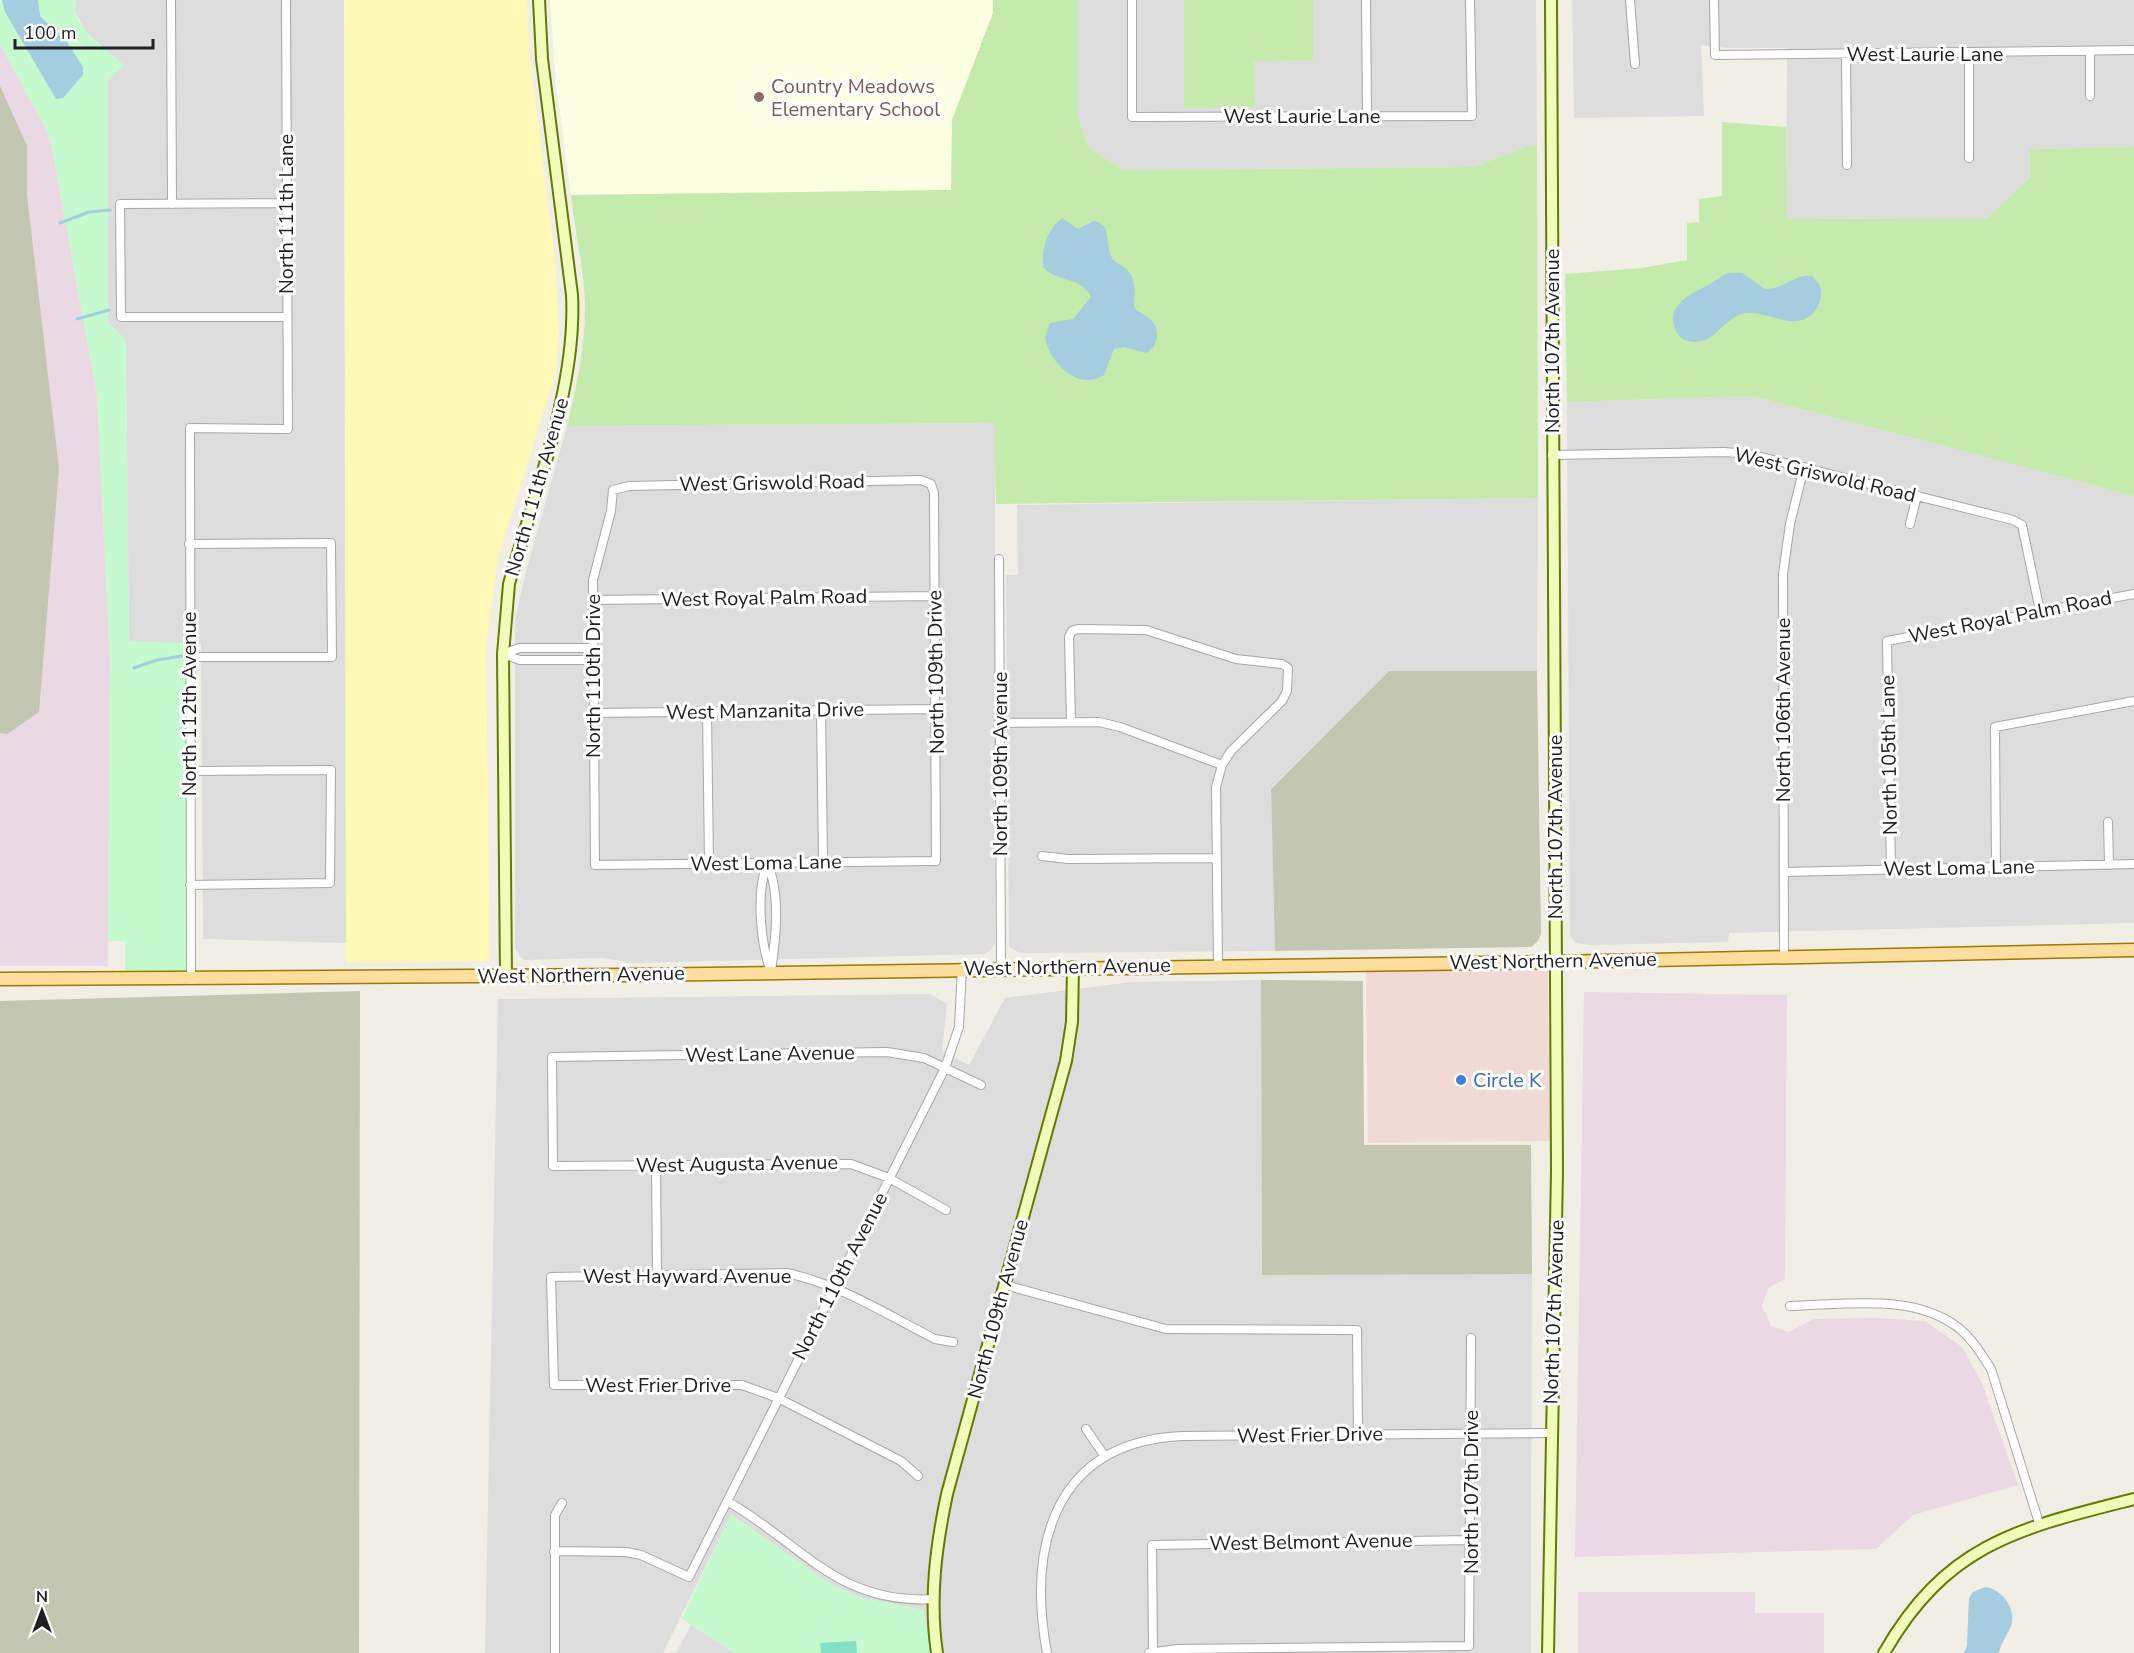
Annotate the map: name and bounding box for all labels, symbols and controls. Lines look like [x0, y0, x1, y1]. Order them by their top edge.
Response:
scale bar [15, 12, 153, 50]
text: 100 m [24, 21, 76, 45]
street label: West Laurie Lane [1847, 41, 2003, 68]
place label: Country Meadows Elementary School [771, 73, 940, 123]
marker: Country Meadows Elementary School [752, 90, 766, 104]
street label: West Laurie Lane [1224, 103, 1380, 130]
street label: North 111th Lane [273, 134, 300, 294]
street label: North 107th Avenue [1539, 249, 1566, 433]
street label: North 111th Avenue [499, 395, 575, 579]
street label: West Griswold Road [1731, 441, 1919, 509]
street label: West Griswold Road [679, 468, 865, 498]
street label: West Royal Palm Road [661, 583, 867, 613]
street label: West Royal Palm Road [1906, 584, 2114, 650]
street label: North 109th Drive [921, 590, 951, 754]
street label: North 110th Drive [580, 594, 607, 758]
street label: North 112th Avenue [176, 612, 203, 796]
street label: North 106th Avenue [1770, 618, 1797, 802]
street label: North 109th Avenue [987, 672, 1014, 856]
street label: North 105th Lane [1874, 675, 1904, 835]
street label: West Manzanita Drive [666, 696, 864, 726]
street label: North 107th Avenue [1542, 735, 1569, 919]
street label: West Loma Lane [690, 848, 842, 878]
street label: West Loma Lane [1883, 853, 2035, 883]
street label: West Northern Avenue [1449, 946, 1657, 976]
street label: West Northern Avenue [963, 952, 1171, 982]
street label: West Northern Avenue [477, 960, 685, 990]
street label: West Lane Avenue [685, 1039, 855, 1069]
place label: Circle K [1473, 1067, 1542, 1094]
marker: Circle K [1454, 1073, 1468, 1087]
street label: West Augusta Avenue [636, 1149, 838, 1179]
street label: North 110th Avenue [786, 1188, 894, 1364]
street label: North 109th Avenue [961, 1216, 1035, 1402]
street label: North 107th Avenue [1537, 1219, 1571, 1405]
street label: West Hayward Avenue [583, 1263, 791, 1290]
street label: West Frier Drive [585, 1372, 731, 1399]
street label: North 107th Drive [1458, 1410, 1485, 1574]
street label: West Frier Drive [1237, 1420, 1383, 1450]
street label: West Belmont Avenue [1209, 1527, 1413, 1557]
north arrow [12, 1581, 72, 1641]
text: N [36, 1586, 48, 1608]

